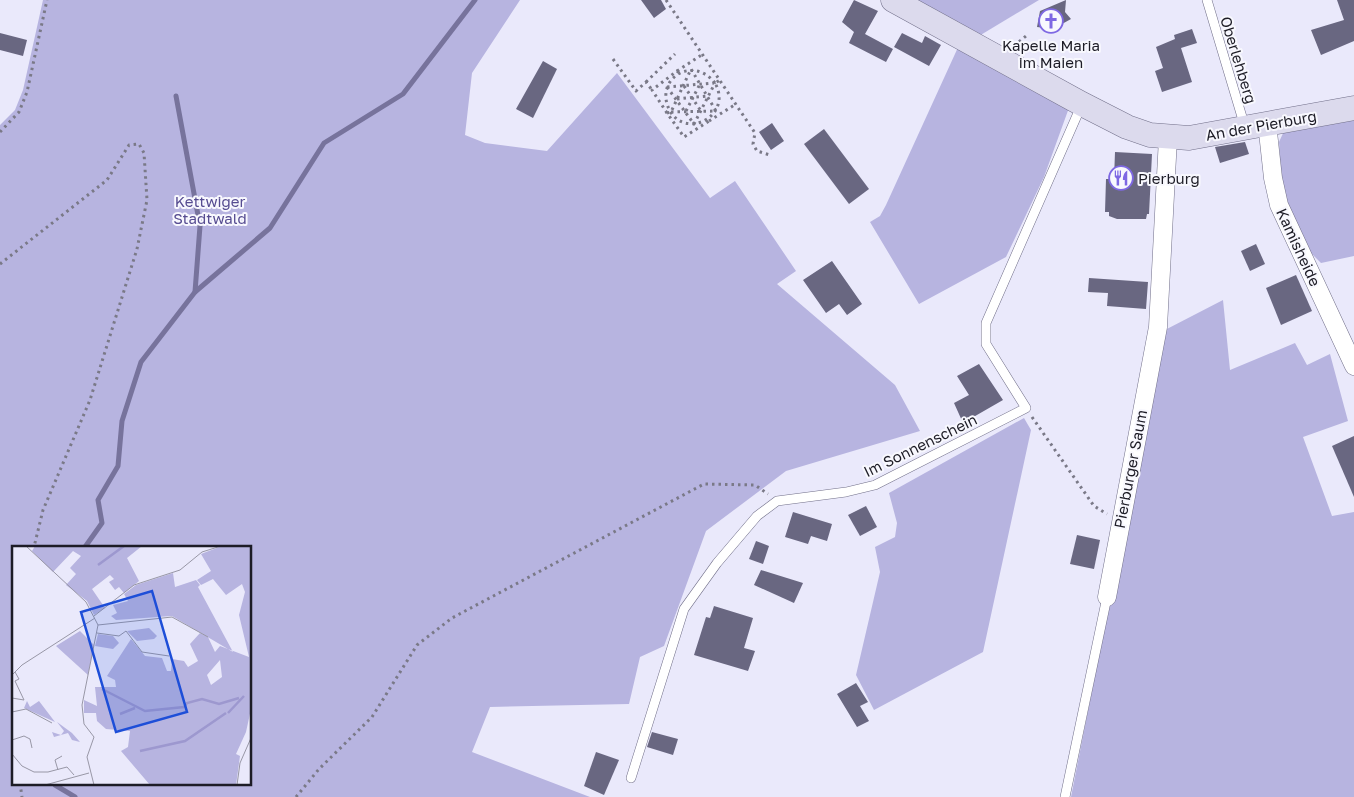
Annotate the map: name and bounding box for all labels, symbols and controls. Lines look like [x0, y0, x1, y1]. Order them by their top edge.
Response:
church icon: Kapelle Maria im Maien [1038, 8, 1064, 34]
street label: Oberlehberg [1217, 14, 1261, 106]
place label: Kapelle Maria im Maien [1002, 36, 1100, 71]
street label: An der Pierburg [1204, 106, 1318, 144]
restaurant icon: Pierburg [1108, 165, 1134, 191]
place label: Pierburg [1138, 169, 1200, 187]
park label: Kettwiger Stadtwald [173, 192, 247, 227]
street label: Kamisheide [1273, 205, 1325, 289]
street label: Pierburger Saum [1110, 408, 1150, 530]
street label: Im Sonnenschein [860, 410, 980, 480]
inset map [12, 546, 251, 784]

